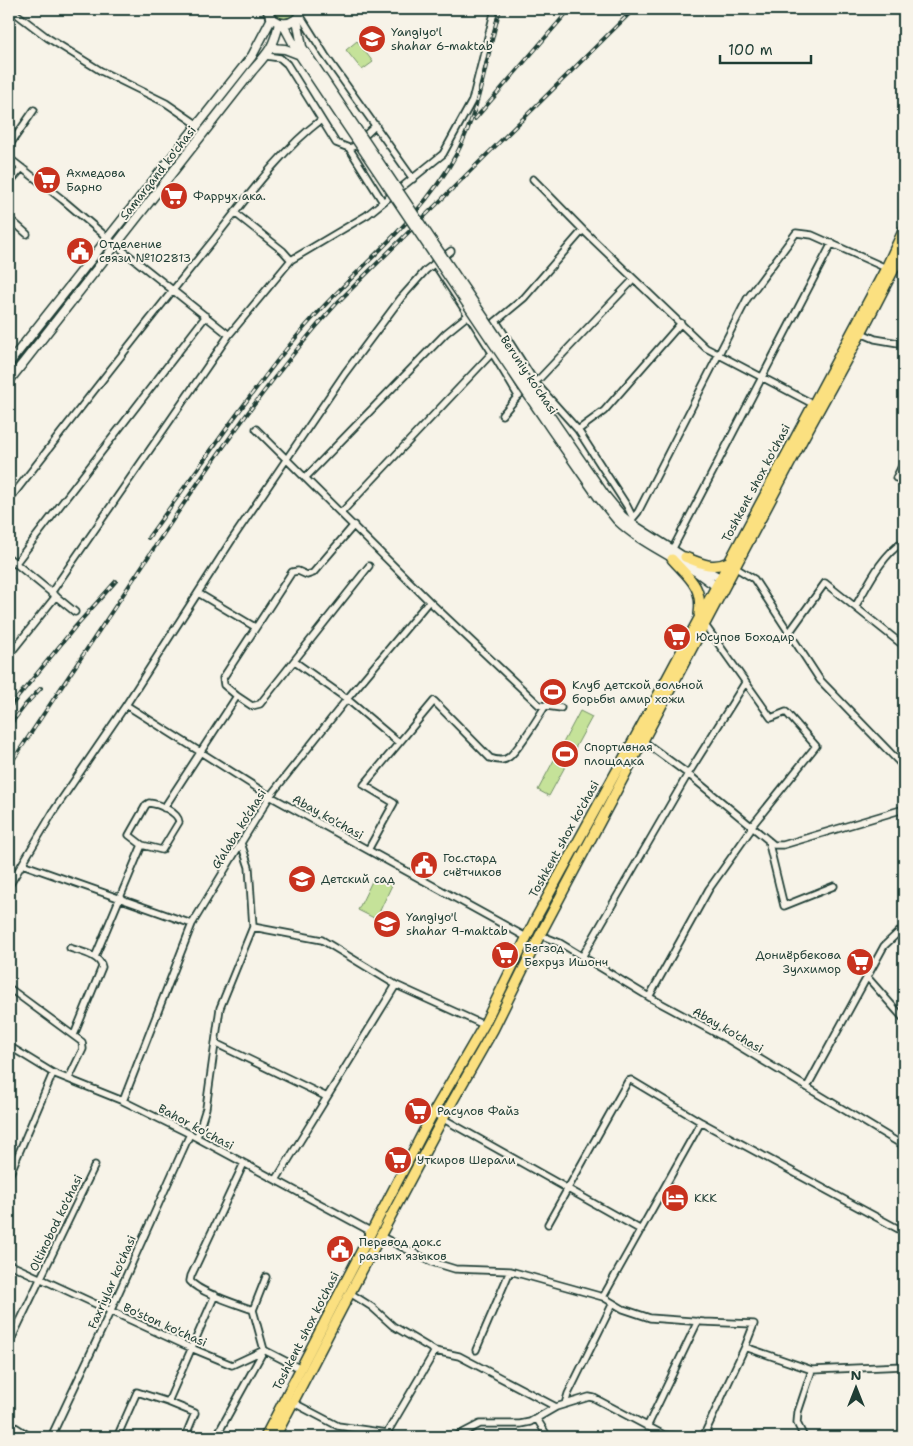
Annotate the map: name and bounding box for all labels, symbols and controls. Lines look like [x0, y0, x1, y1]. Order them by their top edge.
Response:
school or university icon: Yangiyo'l shahar 6-maktab [357, 24, 387, 54]
place label: Yangiyo'l shahar 6-maktab [391, 24, 493, 54]
scale bar [720, 32, 812, 64]
text: 100 m [728, 40, 773, 60]
street label: Samarqand ko'chasi [116, 123, 200, 223]
supermarket icon: Ахмедова Барно [32, 165, 62, 195]
place label: Ахмедова Барно [66, 165, 126, 195]
supermarket icon: Фаррух ака. [159, 181, 189, 211]
place label: Фаррух ака. [193, 188, 266, 204]
public building icon: Отделение связи №102813 [65, 236, 95, 266]
place label: Отделение связи №102813 [99, 236, 191, 266]
street label: Beruniy ko'chasi [497, 332, 561, 418]
street label: Toshkent shox ko'chasi [718, 421, 794, 545]
supermarket icon: Юсупов Боходир [662, 622, 692, 652]
place label: Юсупов Боходир [696, 629, 795, 645]
sports icon: Клуб детской вольной борьбы амир хожи [538, 677, 568, 707]
place label: Клуб детской вольной борьбы амир хожи [572, 677, 703, 707]
sports icon: Спортивная площадка [550, 739, 580, 769]
place label: Спортивная площадка [584, 739, 653, 769]
street label: Toshkent shox ko'chasi [525, 778, 603, 900]
street label: G’alaba ko’chasi [208, 786, 270, 872]
street label: Abay ko'chasi [290, 791, 366, 843]
public building icon: Гос.стард счётчиков [409, 850, 439, 880]
place label: Гос.стард счётчиков [443, 850, 502, 880]
school or university icon: Детский сад [287, 864, 317, 894]
place label: Детский сад [321, 871, 395, 887]
school or university icon: Yangiyo'l shahar 9-maktab [372, 909, 402, 939]
place label: Yangiyo'l shahar 9-maktab [406, 909, 508, 939]
supermarket icon: Бегзод Бехруз Ишонч [490, 940, 520, 970]
place label: Бегзод Бехруз Ишонч [524, 940, 608, 970]
place label: Дониёрбекова Зулхимор [756, 947, 842, 977]
supermarket icon: Дониёрбекова Зулхимор [845, 947, 875, 977]
street label: Abay ko'chasi [690, 1003, 766, 1057]
supermarket icon: Расулов Файз [403, 1096, 433, 1126]
street label: Bahor ko'chasi [155, 1100, 237, 1154]
place label: Расулов Файз [437, 1103, 519, 1119]
supermarket icon: Уткиров Шерали [383, 1145, 413, 1175]
place label: Уткиров Шерали [417, 1152, 516, 1168]
street label: Oltinobod ko'chasi [26, 1172, 86, 1274]
hotel icon: KKK [660, 1183, 690, 1213]
place label: KKK [694, 1190, 717, 1206]
street label: Faxriylar ko'chasi [84, 1233, 140, 1331]
public building icon: Перевод док.с разных языков [325, 1234, 355, 1264]
place label: Перевод док.с разных языков [359, 1234, 447, 1264]
street label: Toshkent shox ko'chasi [269, 1269, 343, 1393]
street label: Bo'ston ko'chasi [121, 1299, 209, 1351]
north arrow [830, 1364, 880, 1414]
text: N [850, 1366, 862, 1384]

